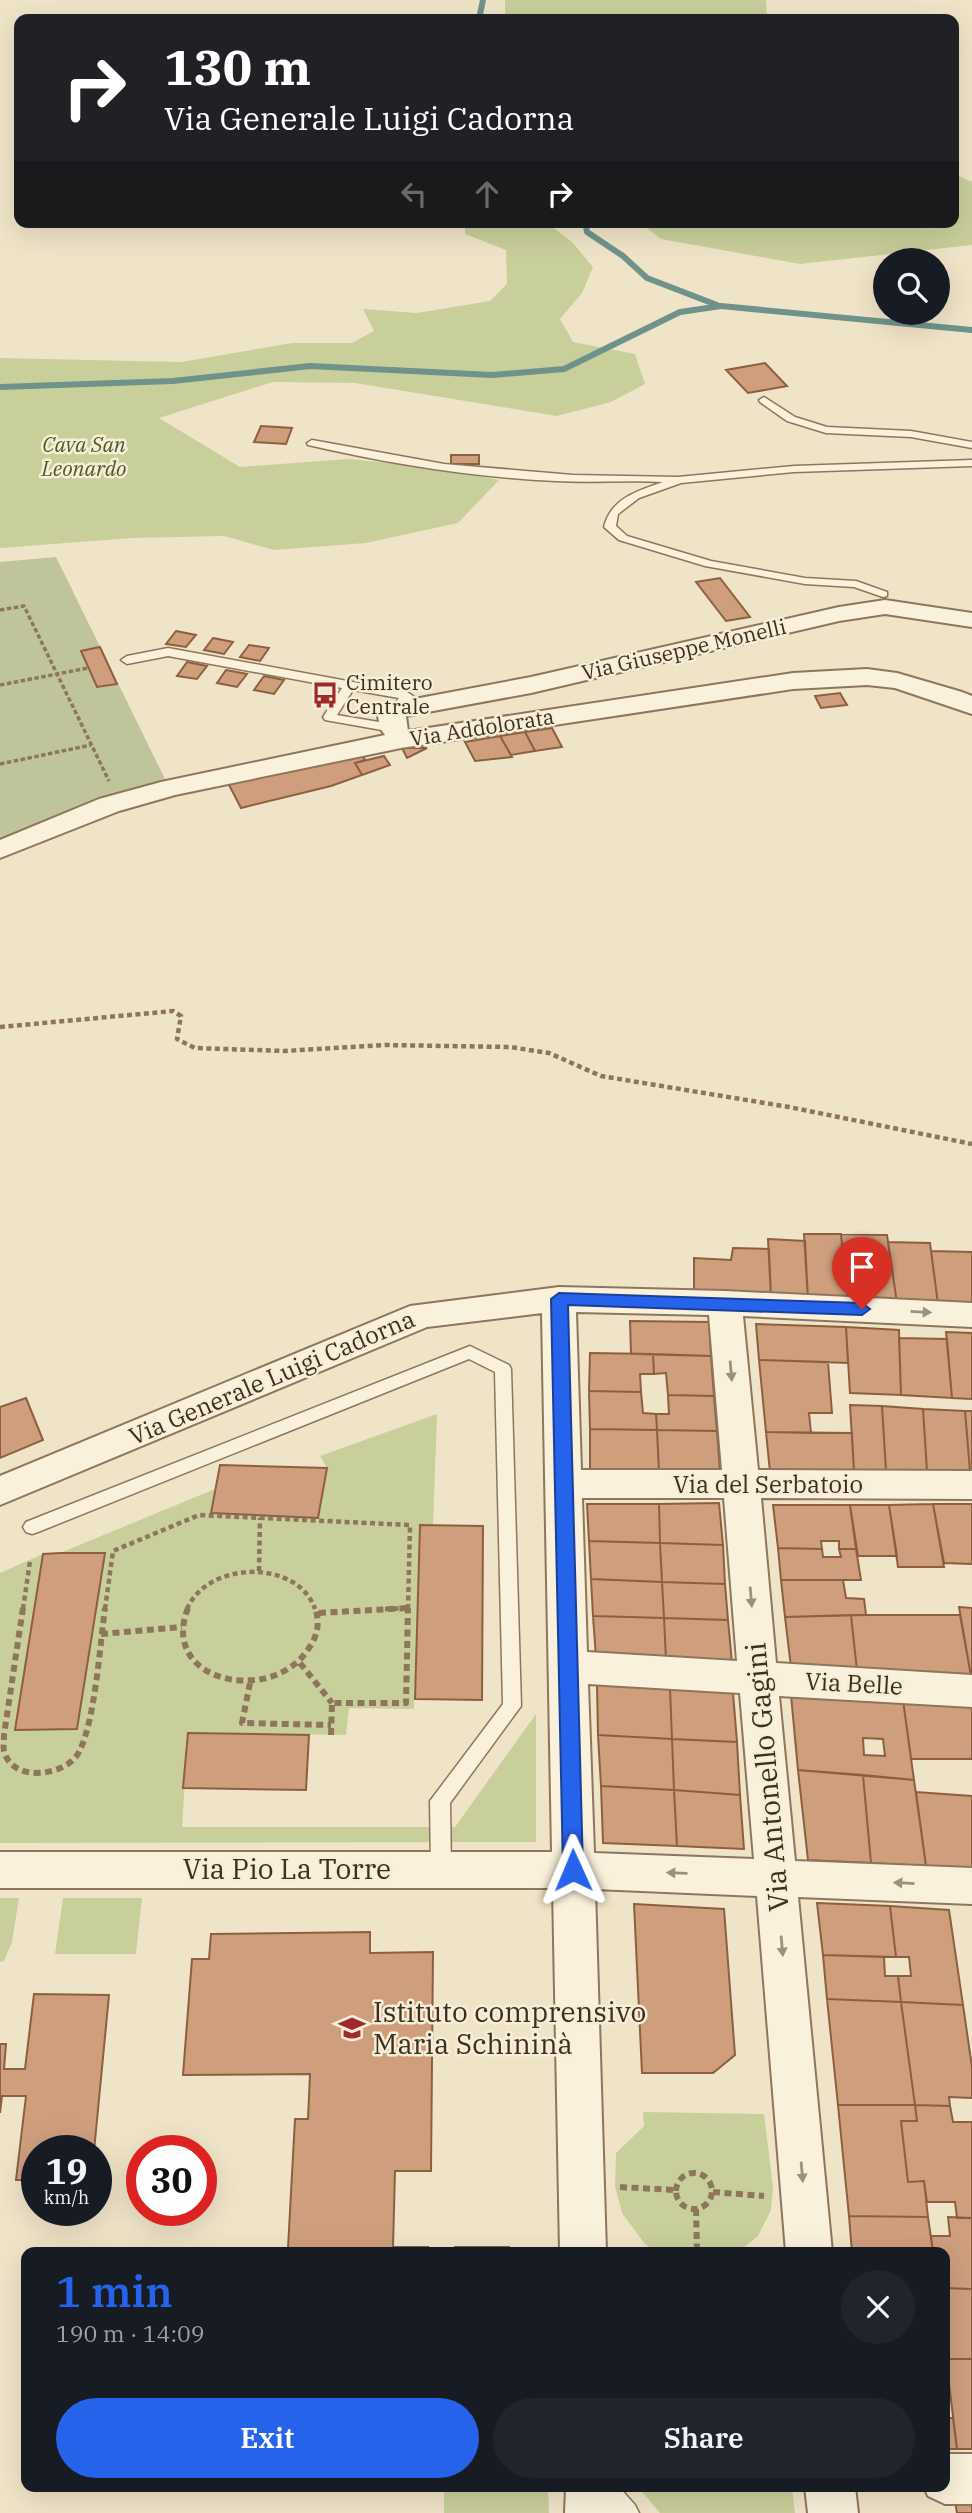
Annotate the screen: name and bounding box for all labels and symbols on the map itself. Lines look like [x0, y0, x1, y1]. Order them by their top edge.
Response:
park label: Cava San Leonardo [41, 430, 126, 482]
street label: Via Giuseppe Monelli [579, 612, 789, 686]
place label: Cimitero Centrale [346, 668, 433, 720]
bus stop icon: Cimitero Centrale [310, 680, 340, 710]
street label: Via Addolorata [408, 702, 556, 752]
pin [832, 1237, 892, 1309]
street label: Via Generale Luigi Cadorna [124, 1302, 419, 1452]
one-way arrow [911, 1307, 933, 1318]
one-way arrow [726, 1360, 737, 1382]
street label: Via del Serbatoio [673, 1468, 863, 1500]
one-way arrow [746, 1586, 757, 1608]
street label: Via Antonello Gagini [736, 1641, 797, 1913]
street label: Via Belle [804, 1664, 904, 1702]
position arrow [536, 1833, 610, 1907]
street label: Via Pio La Torre [183, 1850, 391, 1887]
one-way arrow [665, 1868, 687, 1879]
one-way arrow [893, 1878, 915, 1889]
one-way arrow [777, 1935, 788, 1957]
place label: Istituto comprensivo Maria Schininà [373, 1993, 646, 2062]
school or university icon: Istituto comprensivo Maria Schininà [337, 2013, 367, 2043]
speed limit sign: 30 [126, 2135, 217, 2226]
one-way arrow [797, 2162, 808, 2184]

